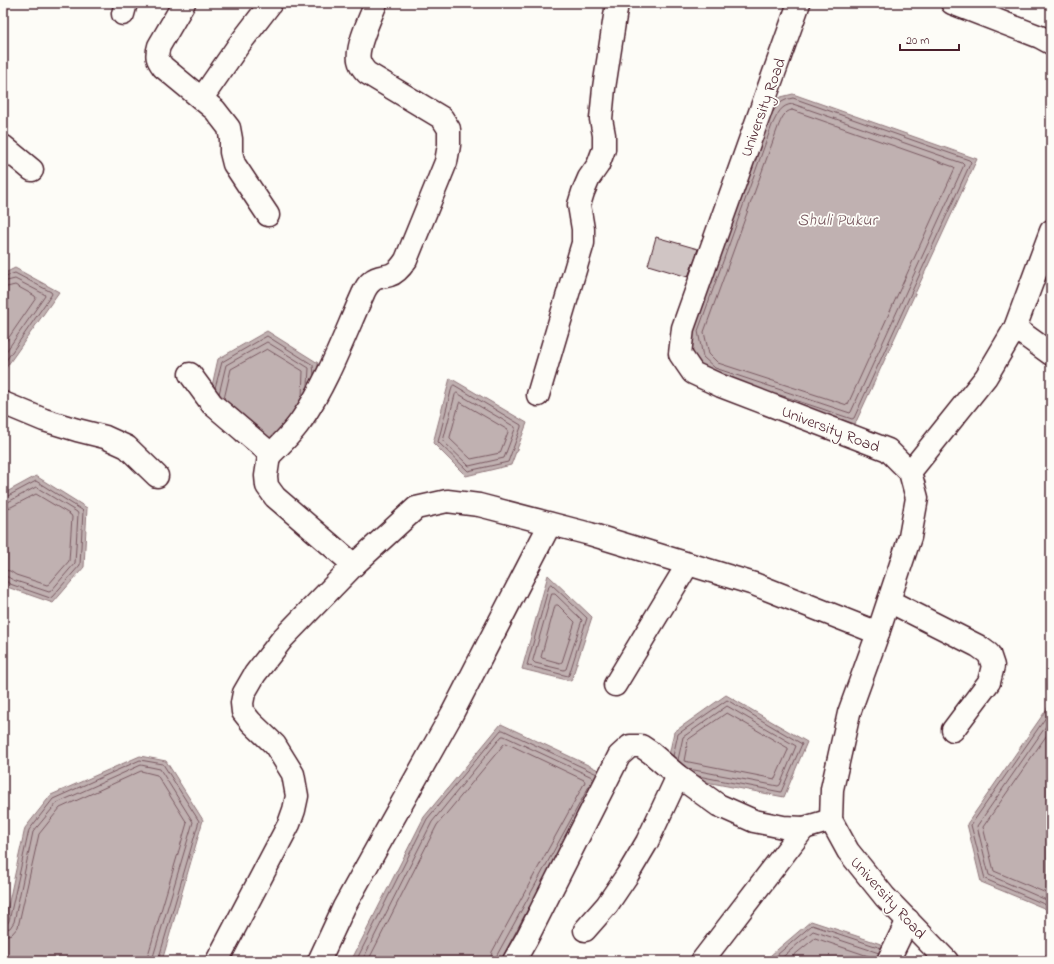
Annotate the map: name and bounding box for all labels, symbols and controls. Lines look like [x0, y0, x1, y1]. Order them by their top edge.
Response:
scale bar [900, 26, 959, 52]
text: 20 m [906, 32, 929, 50]
street label: University Road [735, 55, 793, 161]
water label: Shuli Pukur [797, 208, 880, 233]
street label: University Road [778, 400, 883, 460]
street label: University Road [844, 852, 931, 945]

